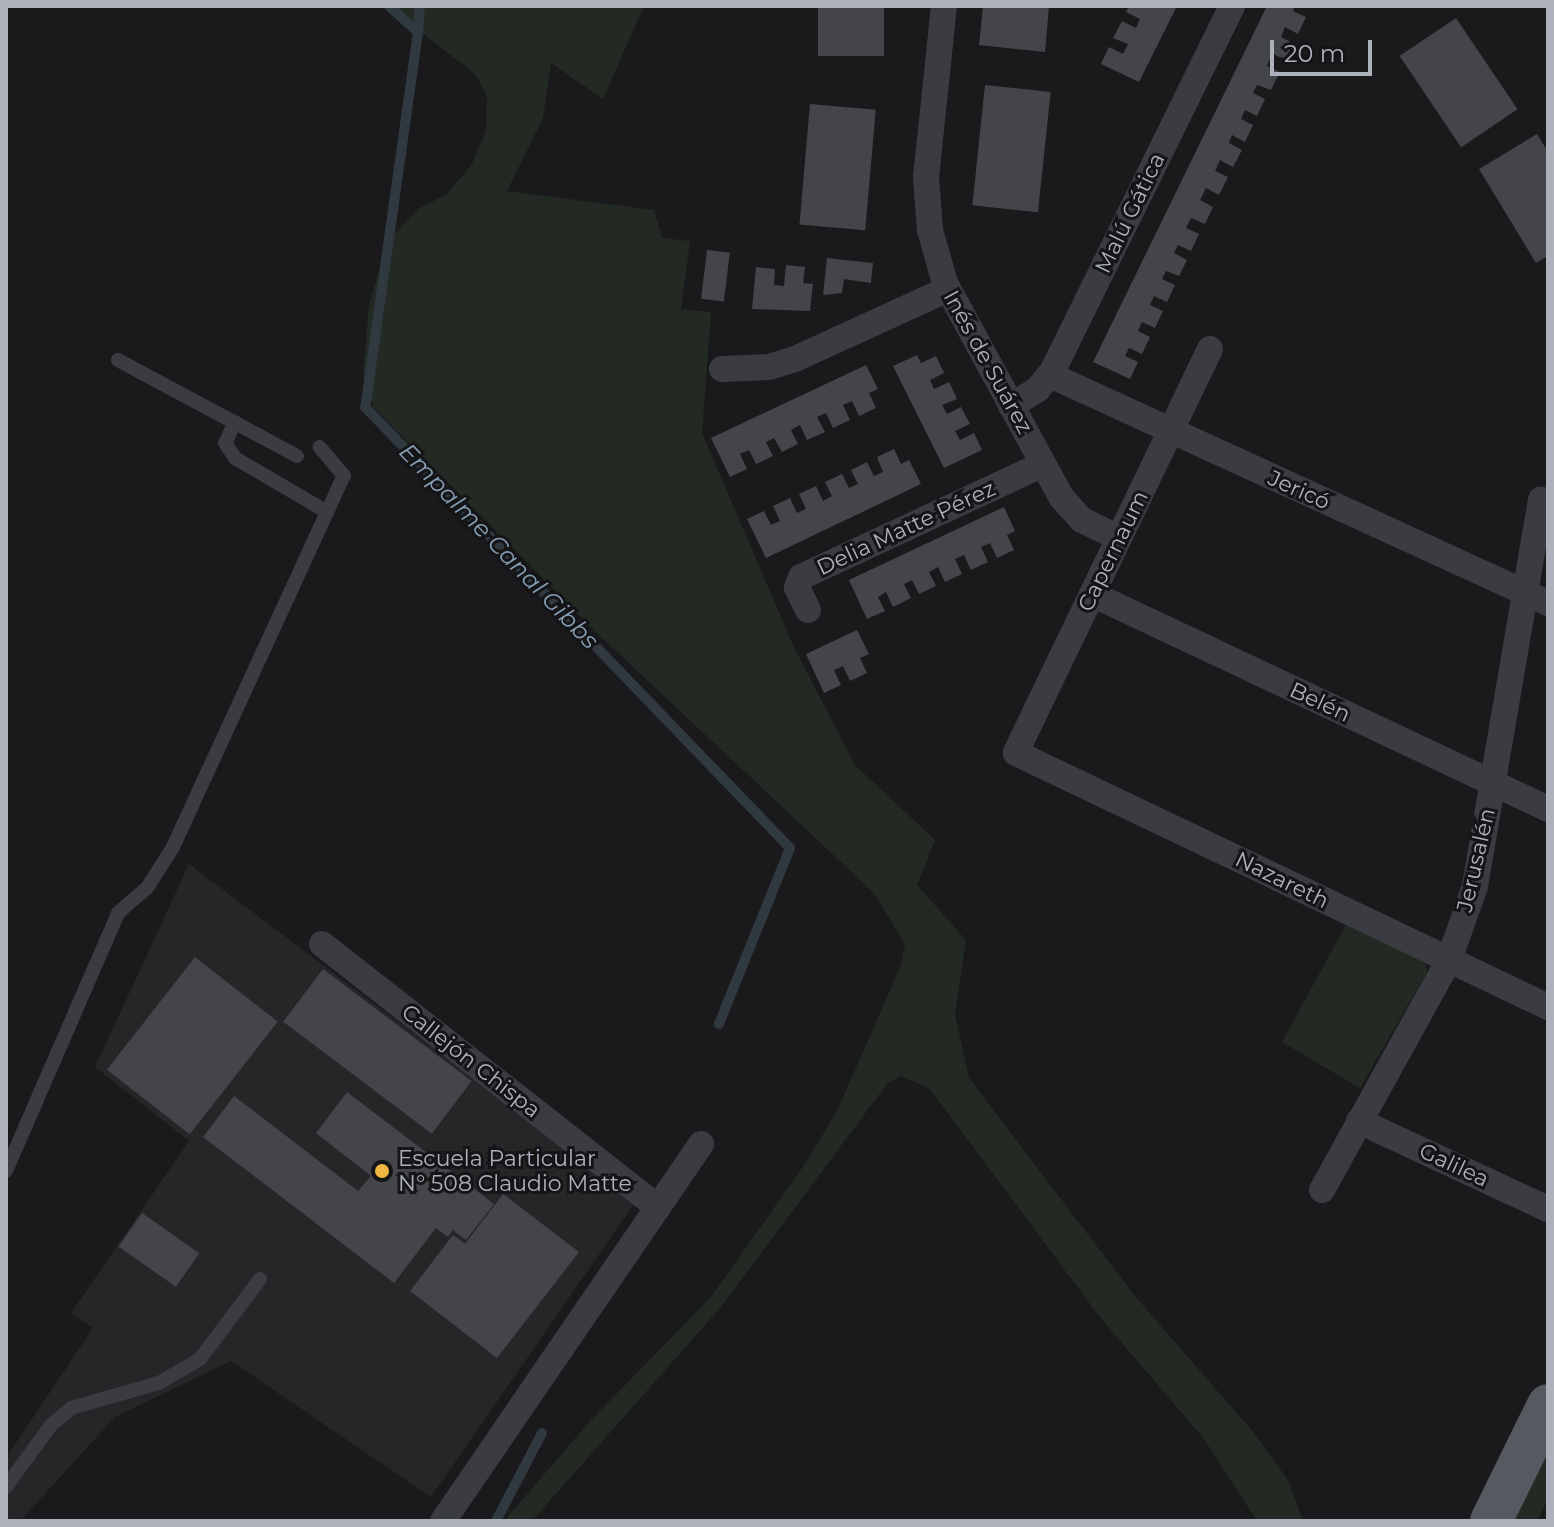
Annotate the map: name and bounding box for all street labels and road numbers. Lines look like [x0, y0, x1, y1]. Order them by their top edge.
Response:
street label: Malú Gática [1089, 148, 1171, 278]
street label: Inés de Suárez [938, 286, 1038, 438]
street label: Jericó [1264, 465, 1334, 515]
street label: Delia Matte Pérez [813, 475, 999, 581]
street label: Capernaum [1072, 486, 1154, 616]
street label: Belén [1285, 677, 1355, 727]
street label: Jerusalén [1451, 806, 1501, 914]
street label: Nazareth [1231, 846, 1333, 914]
street label: Callejón Chispa [396, 999, 546, 1123]
street label: Galilea [1415, 1137, 1493, 1193]

